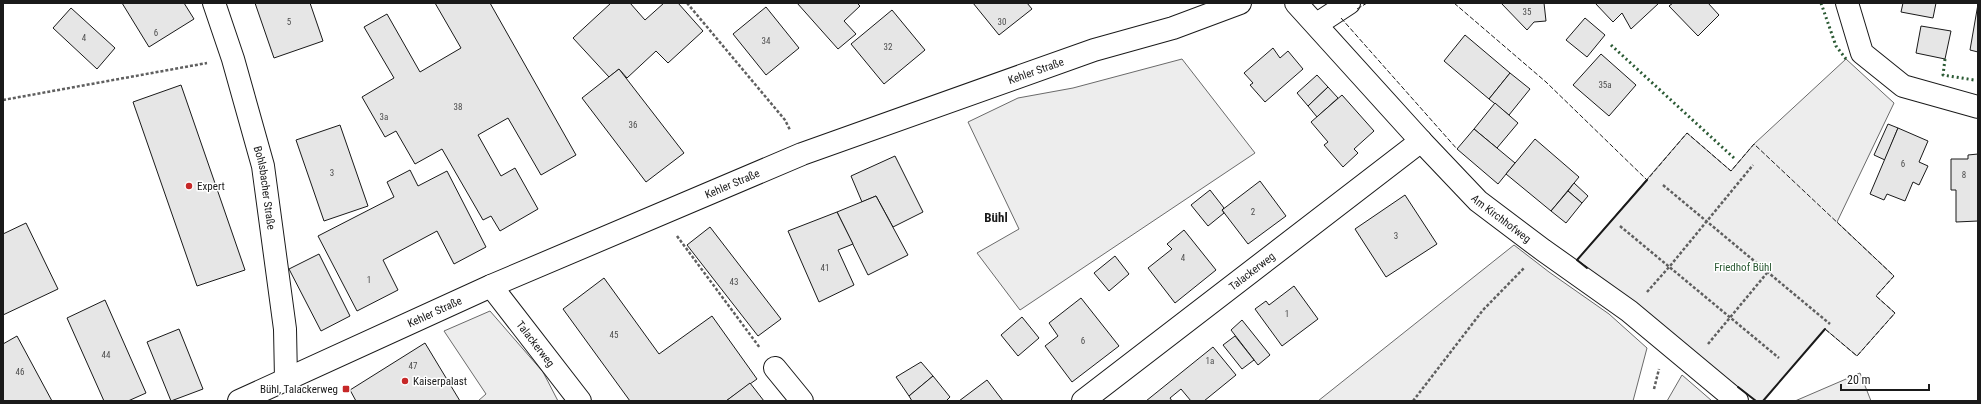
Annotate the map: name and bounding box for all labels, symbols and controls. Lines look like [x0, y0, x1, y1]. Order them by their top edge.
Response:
house number: 35 [1523, 7, 1532, 17]
house number: 5 [287, 17, 292, 27]
house number: 30 [998, 17, 1006, 27]
house number: 6 [154, 28, 158, 38]
house number: 4 [82, 33, 87, 43]
house number: 34 [762, 36, 771, 46]
house number: 32 [884, 42, 893, 52]
street label: Kehler Straße [1006, 55, 1066, 87]
house number: 35a [1598, 80, 1612, 90]
house number: 38 [454, 102, 462, 112]
house number: 3a [380, 112, 388, 122]
house number: 36 [629, 120, 637, 130]
street label: Bohlsbacher Straße [251, 144, 278, 231]
house number: 6 [1901, 159, 1905, 169]
street label: Kehler Straße [703, 167, 762, 201]
house number: 3 [330, 168, 334, 178]
house number: 8 [1962, 170, 1966, 180]
place label: Expert [197, 180, 225, 193]
marker: Expert [184, 181, 194, 191]
street label: Am Kirchhofweg [1468, 192, 1533, 246]
house number: 2 [1251, 207, 1256, 217]
district label: Bühl [984, 210, 1008, 225]
house number: 3 [1394, 231, 1398, 241]
street label: Talackerweg [1227, 250, 1278, 293]
house number: 4 [1181, 253, 1186, 263]
park label: Friedhof Bühl [1714, 261, 1772, 274]
house number: 41 [821, 263, 829, 273]
house number: 1 [367, 275, 371, 285]
house number: 43 [730, 277, 738, 287]
street label: Kehler Straße [406, 294, 464, 330]
house number: 1 [1285, 309, 1289, 319]
street label: Talackerweg [513, 318, 557, 370]
house number: 45 [610, 330, 619, 340]
house number: 6 [1081, 336, 1085, 346]
house number: 44 [102, 350, 111, 360]
house number: 1a [1206, 356, 1214, 366]
house number: 47 [409, 361, 418, 371]
scale bar [1841, 366, 1929, 392]
house number: 46 [16, 367, 24, 377]
text: 20 m [1847, 373, 1871, 387]
place label: Kaiserpalast [413, 375, 467, 388]
marker: Kaiserpalast [400, 376, 410, 386]
place label: Bühl, Talackerweg [260, 383, 338, 396]
marker: Bühl, Talackerweg [341, 384, 351, 394]

